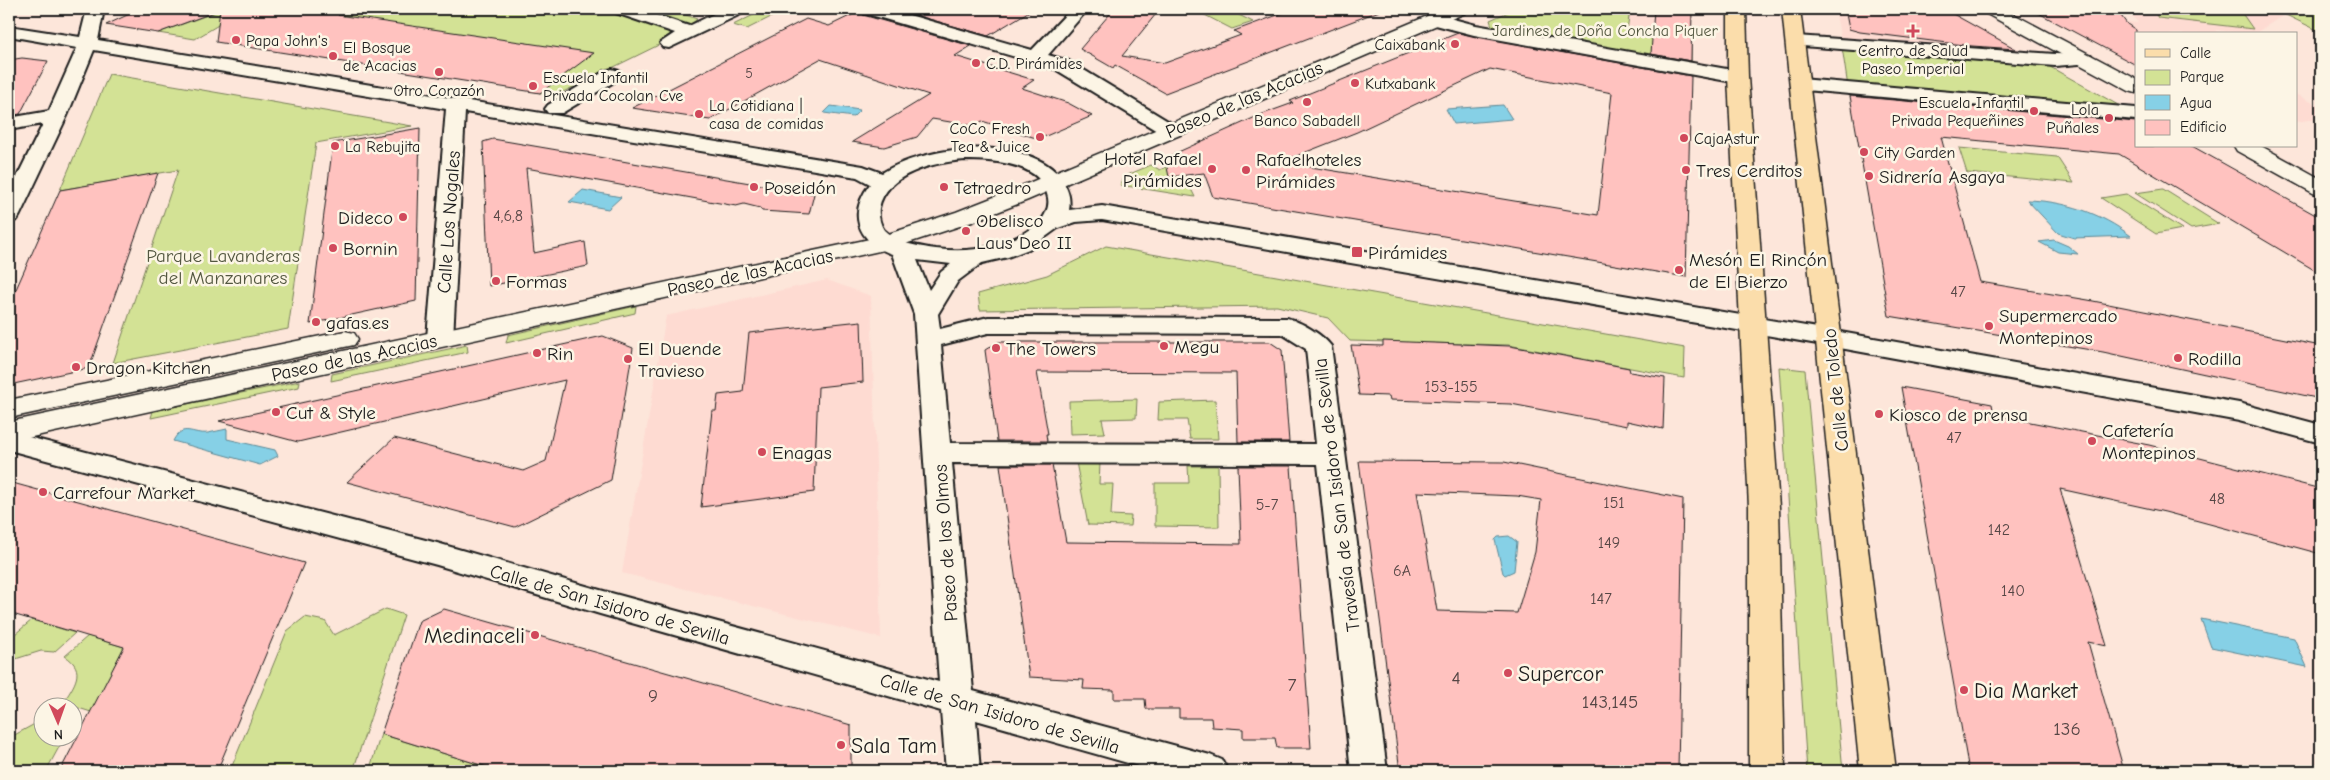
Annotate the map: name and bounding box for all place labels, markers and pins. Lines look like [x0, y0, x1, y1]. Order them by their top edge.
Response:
marker: Centro de Salud Paseo Imperial [1906, 24, 1920, 38]
place label: Papa John's [246, 32, 328, 50]
marker: Papa John's [230, 34, 242, 46]
place label: Caixabank [1374, 36, 1445, 54]
marker: Caixabank [1449, 38, 1461, 50]
place label: El Bosque de Acacias [343, 39, 417, 75]
place label: Centro de Salud Paseo Imperial [1858, 42, 1968, 78]
marker: El Bosque de Acacias [327, 50, 339, 62]
place label: C.D. Pirámides [986, 55, 1083, 73]
marker: C.D. Pirámides [970, 57, 982, 69]
marker: Otro Corazón [433, 66, 445, 78]
place label: Escuela Infantil Privada Cocolan Cve [543, 69, 683, 105]
place label: Kutxabank [1365, 75, 1436, 93]
marker: Kutxabank [1349, 77, 1361, 89]
marker: Escuela Infantil Privada Cocolan Cve [527, 80, 539, 92]
place label: Otro Corazón [393, 82, 485, 100]
place label: Escuela Infantil Privada Pequeñines [1892, 94, 2024, 130]
marker: Banco Sabadell [1301, 96, 1313, 108]
place label: La Cotidiana | casa de comidas [709, 97, 824, 133]
place label: Lola Puñales [2047, 101, 2099, 137]
marker: Escuela Infantil Privada Pequeñines [2028, 105, 2040, 117]
marker: La Cotidiana | casa de comidas [693, 108, 705, 120]
place label: Banco Sabadell [1254, 112, 1360, 130]
marker: Lola Puñales [2103, 112, 2115, 124]
place label: CoCo Fresh Tea & Juice [950, 120, 1030, 156]
place label: CajaAstur [1694, 130, 1760, 148]
marker: CoCo Fresh Tea & Juice [1034, 131, 1046, 143]
marker: CajaAstur [1678, 132, 1690, 144]
place label: La Rebujita [345, 138, 420, 156]
marker: La Rebujita [329, 140, 341, 152]
place label: City Garden [1874, 144, 1955, 162]
marker: City Garden [1858, 146, 1870, 158]
place label: Hotel Rafael Pirámides [1104, 148, 1202, 192]
place label: Rafaelhoteles Pirámides [1256, 149, 1361, 193]
place label: Tres Cerditos [1696, 160, 1802, 182]
marker: Hotel Rafael Pirámides [1206, 163, 1218, 175]
marker: Rafaelhoteles Pirámides [1240, 164, 1252, 176]
marker: Tres Cerditos [1680, 164, 1692, 176]
place label: Sidrería Asgaya [1879, 166, 2005, 188]
marker: Sidrería Asgaya [1863, 170, 1875, 182]
place label: Poseidón [764, 177, 836, 199]
place label: Tetraedro [954, 177, 1031, 199]
marker: Poseidón [748, 181, 760, 193]
marker: Tetraedro [938, 181, 950, 193]
place label: Dideco [338, 207, 393, 229]
place label: Obelisco Laus Deo II [976, 210, 1072, 254]
marker: Dideco [397, 211, 409, 223]
marker: Obelisco Laus Deo II [960, 225, 972, 237]
place label: Bornin [343, 238, 398, 260]
marker: Bornin [327, 242, 339, 254]
place label: Pirámides [1368, 242, 1447, 264]
marker: Pirámides [1350, 245, 1364, 259]
place label: Mesón El Rincón de El Bierzo [1689, 249, 1827, 293]
marker: Mesón El Rincón de El Bierzo [1673, 264, 1685, 276]
place label: Formas [506, 271, 567, 293]
marker: Formas [490, 275, 502, 287]
place label: Supermercado Montepinos [1999, 305, 2118, 349]
place label: gafas.es [326, 312, 389, 334]
marker: gafas.es [310, 316, 322, 328]
marker: Supermercado Montepinos [1983, 320, 1995, 332]
place label: Megu [1174, 336, 1219, 358]
place label: El Duende Travieso [638, 338, 721, 382]
place label: The Towers [1006, 338, 1096, 360]
marker: Megu [1158, 340, 1170, 352]
marker: The Towers [990, 342, 1002, 354]
place label: Rin [547, 343, 573, 365]
marker: Rin [531, 347, 543, 359]
place label: Rodilla [2188, 348, 2242, 370]
marker: Rodilla [2172, 352, 2184, 364]
marker: El Duende Travieso [622, 353, 634, 365]
place label: Dragon Kitchen [86, 357, 211, 379]
marker: Dragon Kitchen [70, 361, 82, 373]
place label: Cut & Style [286, 402, 376, 424]
place label: Kiosco de prensa [1889, 404, 2028, 426]
marker: Cut & Style [270, 406, 282, 418]
marker: Kiosco de prensa [1873, 408, 1885, 420]
place label: Cafetería Montepinos [2102, 420, 2196, 464]
marker: Cafetería Montepinos [2086, 435, 2098, 447]
place label: Enagas [772, 442, 832, 464]
marker: Enagas [756, 446, 768, 458]
place label: Carrefour Market [53, 482, 195, 504]
marker: Carrefour Market [37, 486, 49, 498]
place label: Medinaceli [424, 623, 525, 649]
marker: Medinaceli [529, 629, 541, 641]
place label: Supercor [1518, 661, 1603, 687]
marker: Supercor [1502, 667, 1514, 679]
place label: Dia Market [1974, 678, 2078, 704]
marker: Dia Market [1958, 684, 1970, 696]
place label: Sala Tam [851, 733, 937, 759]
marker: Sala Tam [835, 739, 847, 751]

